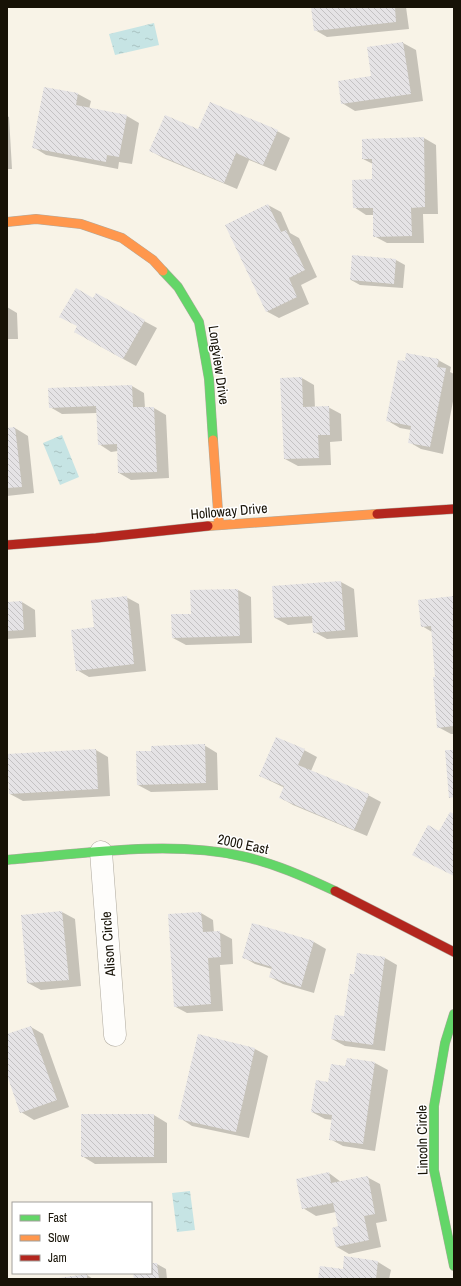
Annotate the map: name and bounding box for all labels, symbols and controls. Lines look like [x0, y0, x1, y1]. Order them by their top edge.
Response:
street label: Longview Drive [205, 324, 233, 406]
street label: Holloway Drive [190, 499, 268, 523]
street label: 2000 East [216, 830, 270, 858]
street label: Alison Circle [97, 911, 119, 978]
street label: Lincoln Circle [412, 1105, 432, 1175]
legend [12, 1202, 152, 1274]
text: Fast [48, 1210, 67, 1226]
text: Slow [48, 1230, 70, 1246]
text: Jam [48, 1250, 67, 1266]

